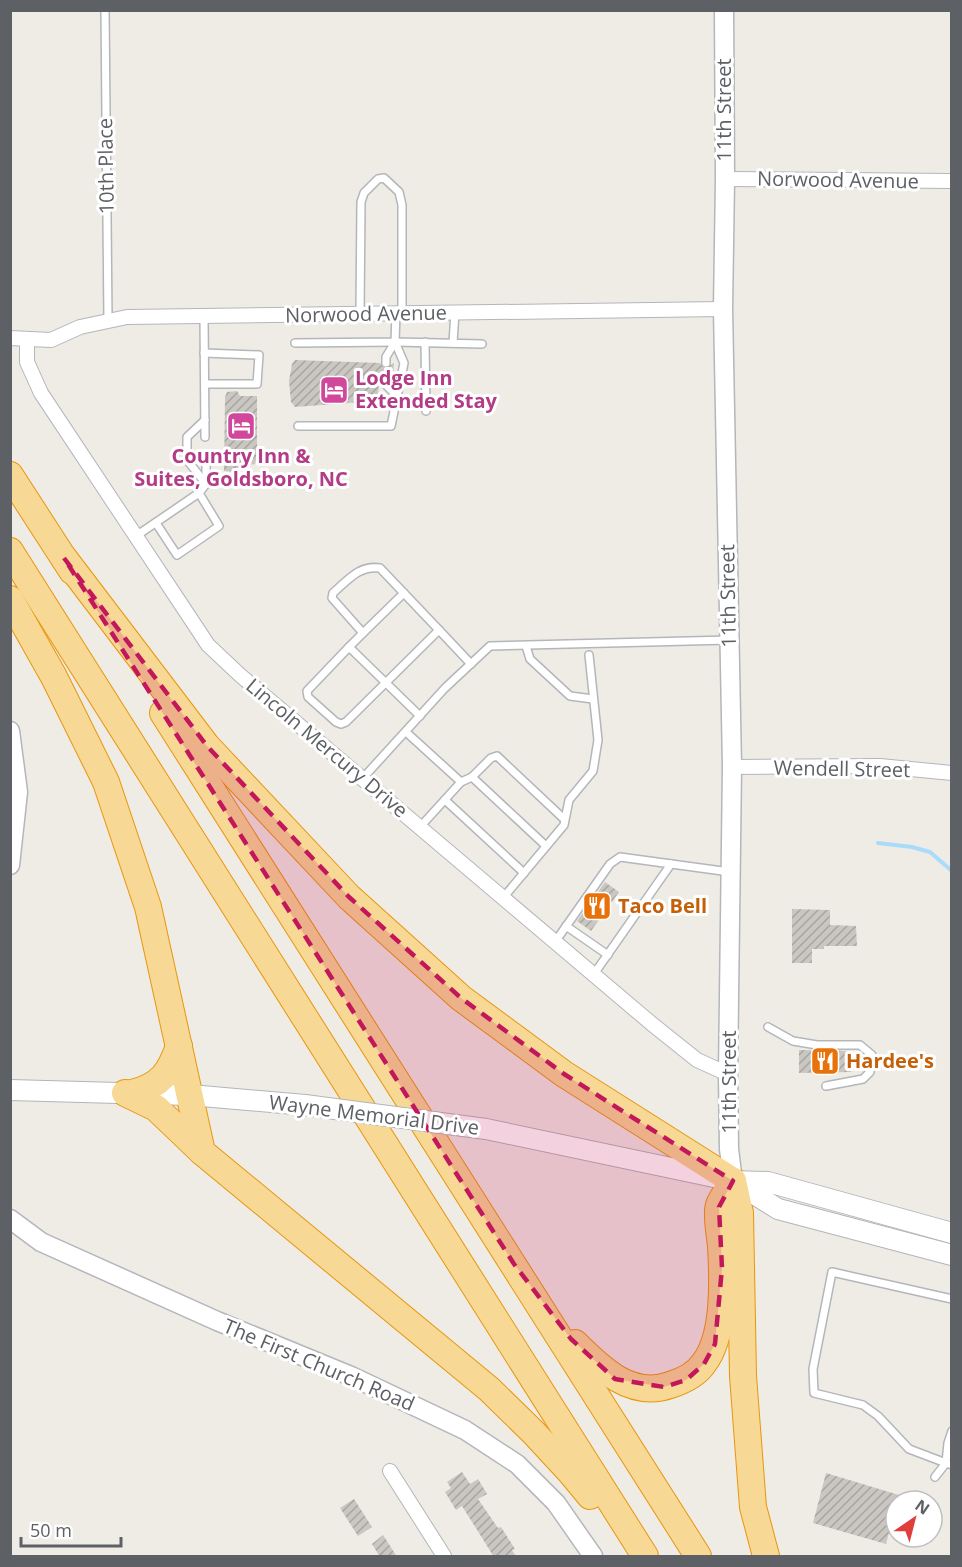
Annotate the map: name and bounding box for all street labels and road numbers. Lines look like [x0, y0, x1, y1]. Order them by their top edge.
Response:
street label: 11th Street [710, 58, 737, 162]
street label: 10th Place [91, 118, 120, 214]
street label: Norwood Avenue [757, 165, 919, 194]
street label: Norwood Avenue [285, 299, 447, 328]
street label: 11th Street [713, 544, 742, 648]
street label: Lincoln Mercury Drive [241, 672, 414, 823]
street label: Wendell Street [773, 754, 911, 783]
street label: 11th Street [715, 1030, 742, 1134]
street label: Wayne Memorial Drive [267, 1088, 481, 1141]
street label: The First Church Road [219, 1312, 419, 1417]

